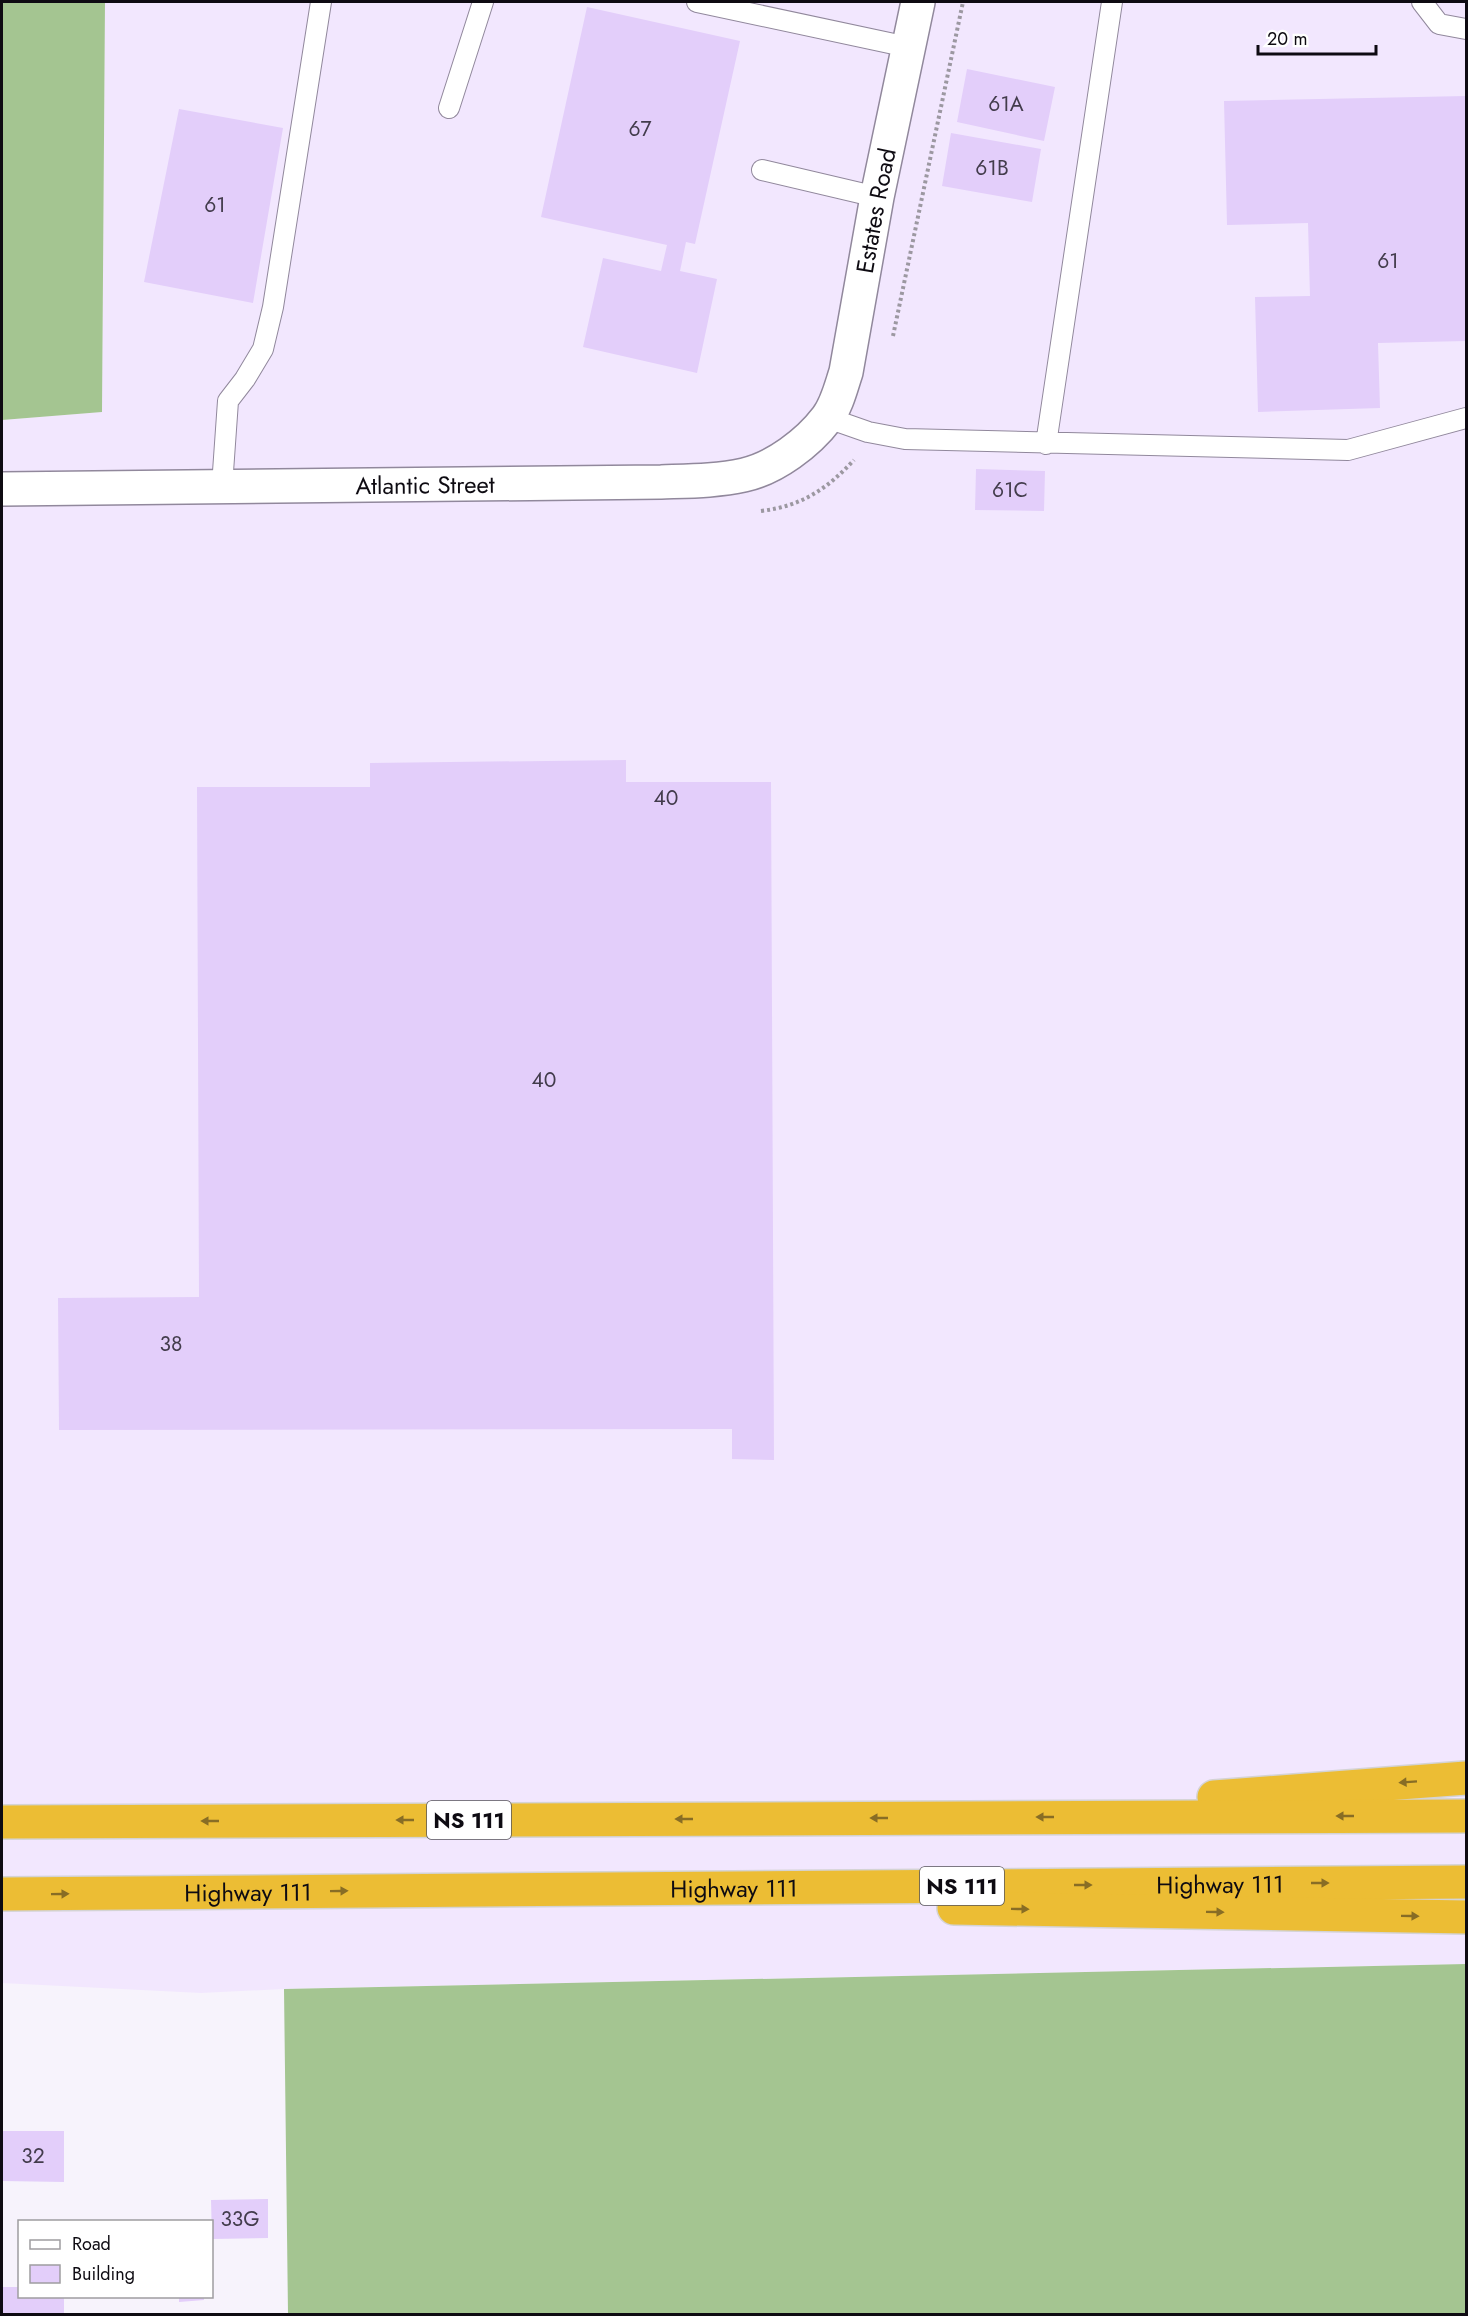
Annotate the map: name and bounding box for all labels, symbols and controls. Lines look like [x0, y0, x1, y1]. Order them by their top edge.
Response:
scale bar [1258, 18, 1376, 56]
text: 20 m [1267, 26, 1307, 52]
house number: 61A [988, 89, 1024, 119]
house number: 67 [628, 114, 652, 144]
street label: Estates Road [846, 145, 904, 276]
house number: 61B [975, 153, 1009, 183]
house number: 61 [204, 190, 226, 220]
house number: 61 [1377, 246, 1399, 276]
street label: Atlantic Street [355, 466, 495, 503]
house number: 61C [992, 475, 1028, 505]
house number: 40 [654, 783, 678, 813]
house number: 40 [532, 1065, 556, 1095]
house number: 38 [160, 1329, 182, 1359]
one-way arrow [1399, 1777, 1418, 1787]
road number: NS 111 [427, 1801, 511, 1839]
one-way arrow [1336, 1811, 1355, 1821]
one-way arrow [1036, 1812, 1055, 1822]
one-way arrow [869, 1813, 888, 1823]
one-way arrow [674, 1814, 693, 1824]
one-way arrow [395, 1815, 414, 1825]
one-way arrow [200, 1816, 219, 1826]
street label: Highway 111 [1156, 1866, 1284, 1902]
road number: NS 111 [920, 1867, 1004, 1905]
street label: Highway 111 [670, 1870, 798, 1906]
street label: Highway 111 [184, 1874, 312, 1910]
one-way arrow [1311, 1878, 1330, 1888]
one-way arrow [1074, 1880, 1093, 1890]
one-way arrow [329, 1886, 348, 1896]
one-way arrow [50, 1889, 69, 1899]
one-way arrow [1010, 1905, 1029, 1914]
one-way arrow [1205, 1907, 1224, 1917]
one-way arrow [1400, 1911, 1419, 1921]
house number: 32 [21, 2141, 45, 2171]
house number: 33G [220, 2204, 260, 2234]
legend [18, 2220, 213, 2298]
text: Road [72, 2231, 111, 2257]
text: Building [72, 2261, 135, 2287]

